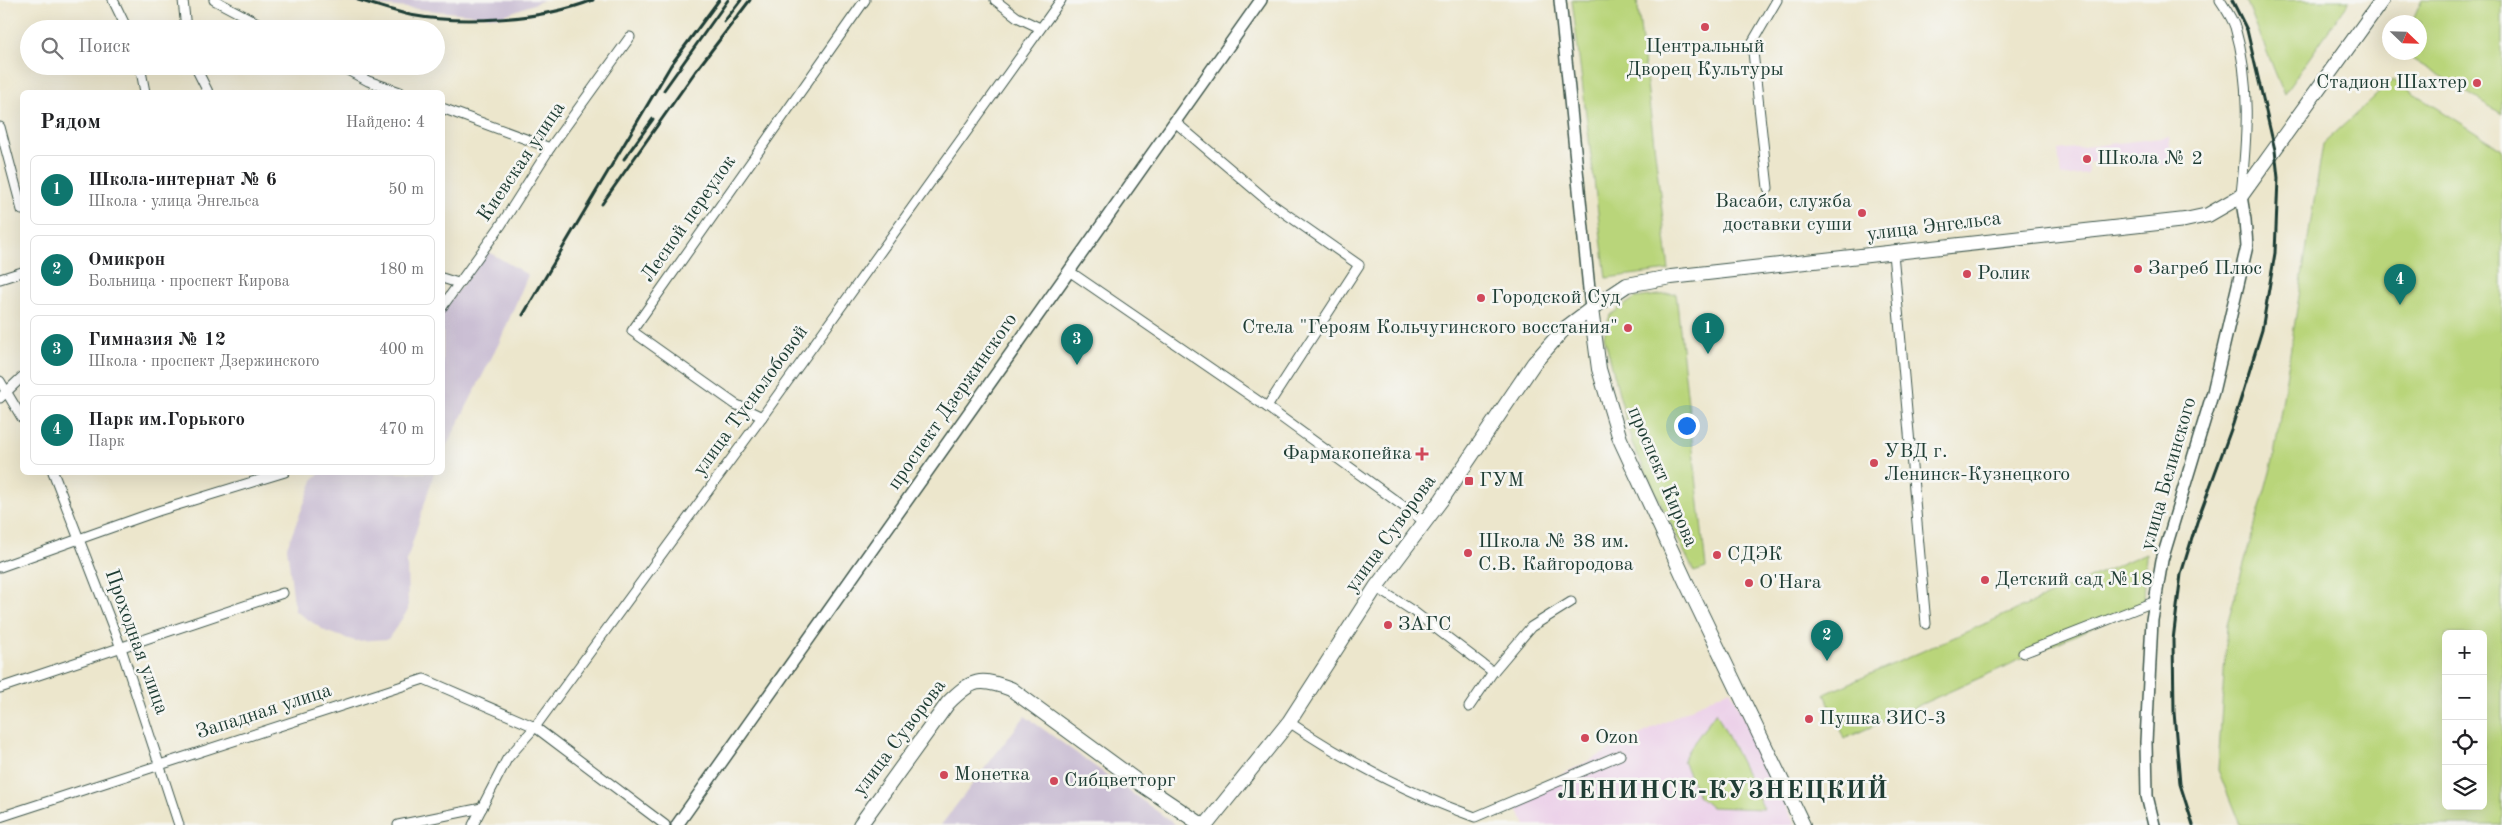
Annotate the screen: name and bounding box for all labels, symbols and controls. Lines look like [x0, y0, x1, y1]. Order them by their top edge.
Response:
north arrow [2382, 15, 2427, 60]
search box [20, 20, 445, 75]
marker: Центральный Дворец Культуры [1699, 21, 1711, 33]
icon: search [38, 34, 66, 62]
place label: Центральный Дворец Культуры [1626, 37, 1784, 80]
text: Поиск [78, 38, 130, 57]
place label: Стадион Шахтер [2316, 73, 2467, 93]
marker: Стадион Шахтер [2471, 77, 2483, 89]
street label: Киевская улица [475, 98, 569, 226]
text: Рядом [40, 112, 101, 133]
text: Найдено: 4 [346, 115, 425, 131]
place label: Школа № 2 [2097, 149, 2203, 169]
street label: Лесной переулок [638, 152, 740, 286]
marker: Школа № 2 [2081, 153, 2093, 165]
text: Школа-интернат № 6 [88, 171, 277, 190]
text: 1 [52, 182, 62, 198]
text: 50 m [388, 182, 424, 198]
place label: Васаби, служба доставки суши [1715, 192, 1852, 235]
text: Школа · улица Энгельса [88, 194, 259, 210]
marker: Васаби, служба доставки суши [1856, 207, 1868, 219]
street label: улица Энгельса [1866, 209, 2003, 245]
text: Омикрон [88, 251, 165, 270]
place label: Загреб Плюс [2148, 259, 2262, 279]
text: 2 [52, 262, 62, 278]
text: 180 m [379, 262, 424, 278]
marker: Загреб Плюс [2132, 263, 2144, 275]
place label: Ролик [1977, 264, 2030, 284]
pin: 4 [2384, 264, 2416, 305]
marker: Ролик [1961, 268, 1973, 280]
text: Больница · проспект Кирова [88, 274, 290, 290]
place label: Городской Суд [1491, 288, 1620, 308]
marker: Городской Суд [1475, 292, 1487, 304]
street label: проспект Дзержинского [884, 310, 1022, 494]
pin: 1 [1692, 313, 1724, 354]
place label: Стела "Героям Кольчугинского восстания" [1242, 318, 1618, 338]
street label: улица Туснолобовой [690, 322, 812, 480]
marker: Стела "Героям Кольчугинского восстания" [1622, 322, 1634, 334]
pin: 3 [1061, 324, 1093, 365]
text: Гимназия № 12 [88, 331, 226, 350]
text: 3 [52, 342, 62, 358]
text: 400 m [379, 342, 424, 358]
text: Школа · проспект Дзержинского [88, 354, 320, 370]
street label: улица Белинского [2138, 395, 2200, 553]
street label: проспект Кирова [1623, 404, 1701, 550]
text: Парк им.Горького [88, 411, 245, 430]
your location [1674, 413, 1700, 439]
text: 4 [52, 422, 62, 438]
text: 470 m [379, 422, 424, 438]
text: Парк [88, 434, 125, 450]
place label: УВД г. Ленинск-Кузнецкого [1884, 442, 2070, 485]
place label: Фармакопейка [1283, 444, 1412, 464]
marker: Фармакопейка [1416, 448, 1428, 460]
marker: УВД г. Ленинск-Кузнецкого [1868, 457, 1880, 469]
street label: улица Суворова [1342, 471, 1440, 597]
place label: ГУМ [1479, 471, 1524, 491]
marker: ГУМ [1463, 475, 1475, 487]
place label: Школа № 38 им. С.В. Кайгородова [1478, 532, 1634, 575]
place label: СДЭК [1727, 545, 1783, 565]
marker: Школа № 38 им. С.В. Кайгородова [1462, 547, 1474, 559]
marker: СДЭК [1711, 549, 1723, 561]
street label: Проходная улица [100, 567, 172, 717]
place label: Детский сад №18 [1995, 570, 2153, 590]
place label: O'Hara [1759, 573, 1822, 593]
marker: Детский сад №18 [1979, 574, 1991, 586]
marker: O'Hara [1743, 577, 1755, 589]
place label: ЗАГС [1398, 615, 1451, 635]
marker: ЗАГС [1382, 619, 1394, 631]
pin: 2 [1811, 620, 1843, 661]
map controls [2442, 630, 2487, 810]
button: + [2442, 630, 2487, 675]
button: − [2442, 675, 2487, 720]
street label: улица Суворова [850, 676, 950, 800]
street label: Западная улица [194, 681, 334, 743]
place label: Пушка ЗИС-3 [1819, 709, 1946, 729]
marker: Пушка ЗИС-3 [1803, 713, 1815, 725]
button: locate [2442, 720, 2487, 765]
place label: Ozon [1595, 728, 1639, 748]
marker: Ozon [1579, 732, 1591, 744]
place label: Монетка [954, 765, 1030, 785]
button: layers [2442, 765, 2487, 810]
marker: Монетка [938, 769, 950, 781]
place label: Сибцветторг [1064, 771, 1176, 791]
district label: ЛЕНИНСК-КУЗНЕЦКИЙ [1557, 774, 1889, 804]
marker: Сибцветторг [1048, 775, 1060, 787]

